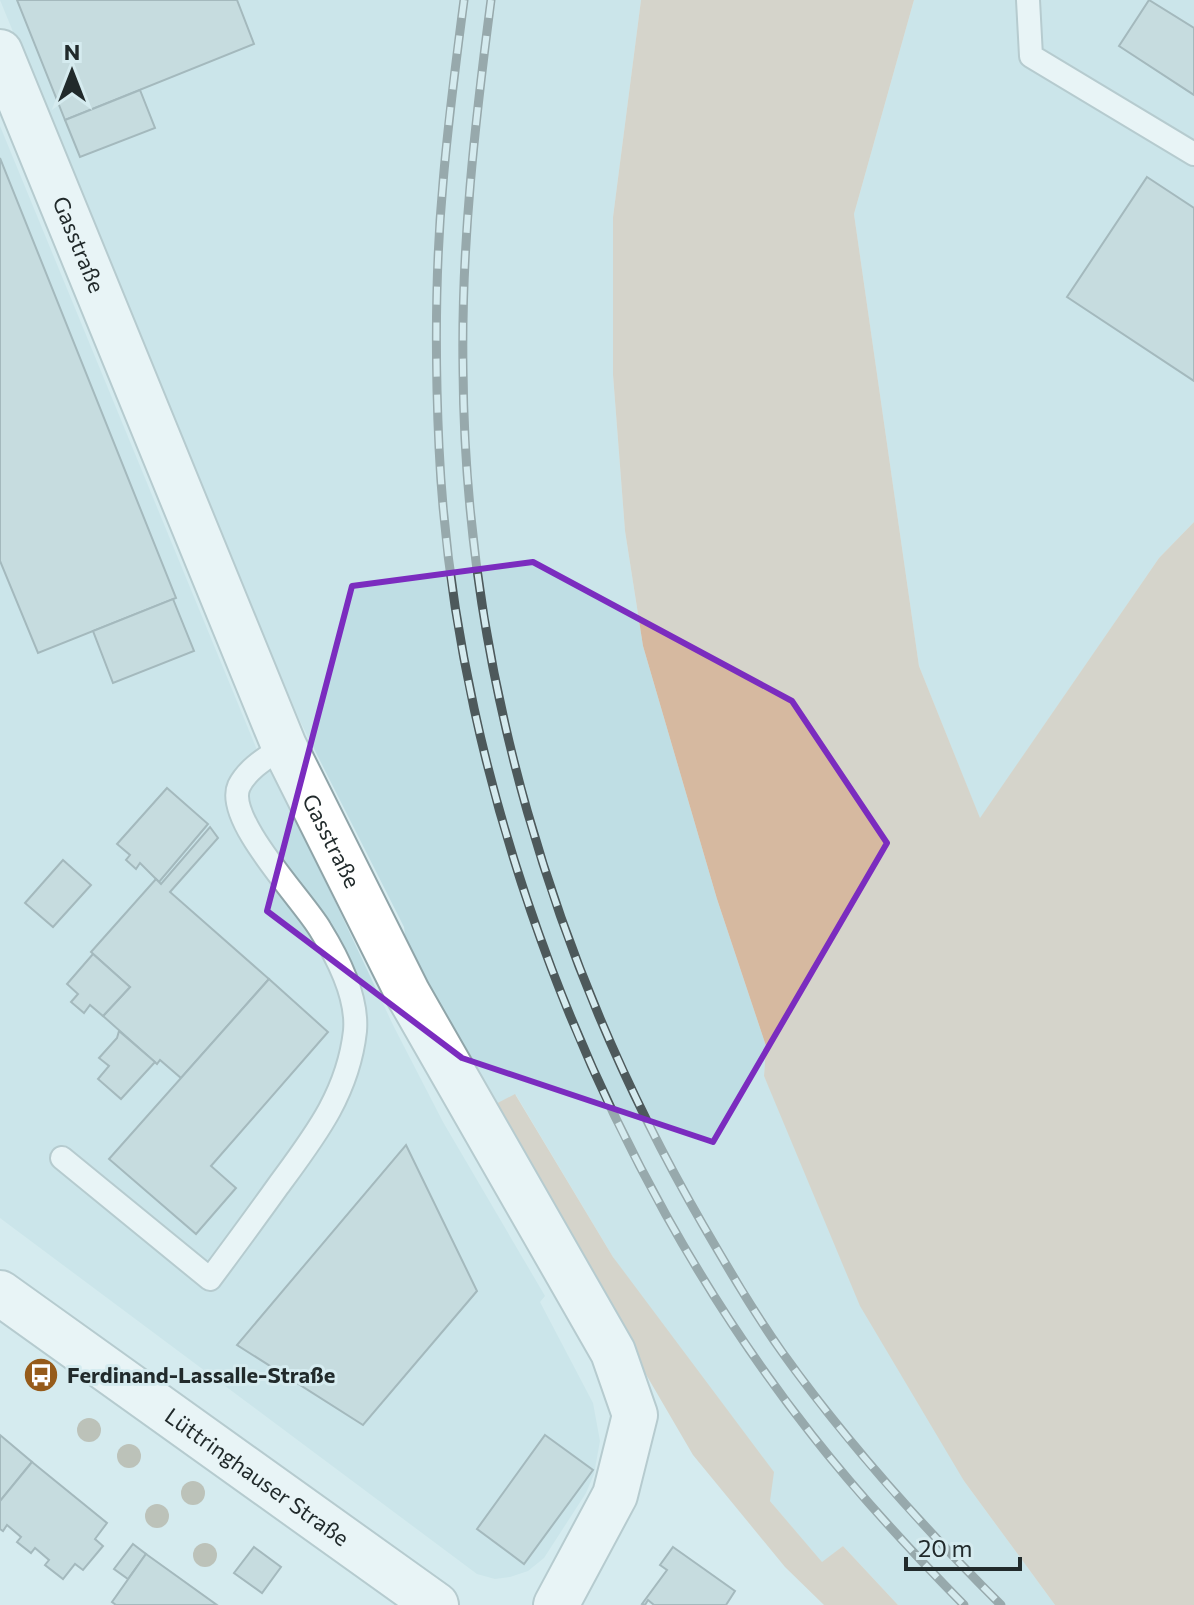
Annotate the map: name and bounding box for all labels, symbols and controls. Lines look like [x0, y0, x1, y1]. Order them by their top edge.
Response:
north arrow [32, 32, 112, 112]
text: N [64, 38, 80, 65]
street label: Gasstraße [47, 192, 111, 296]
street label: Gasstraße [297, 789, 367, 892]
bus stop icon: Ferdinand-Lassalle-Straße [22, 1356, 60, 1394]
place label: Ferdinand-Lassalle-Straße [67, 1361, 335, 1388]
street label: Lüttringhauser Straße [160, 1402, 355, 1551]
scale bar [906, 1521, 1020, 1571]
text: 20 m [918, 1533, 972, 1562]

